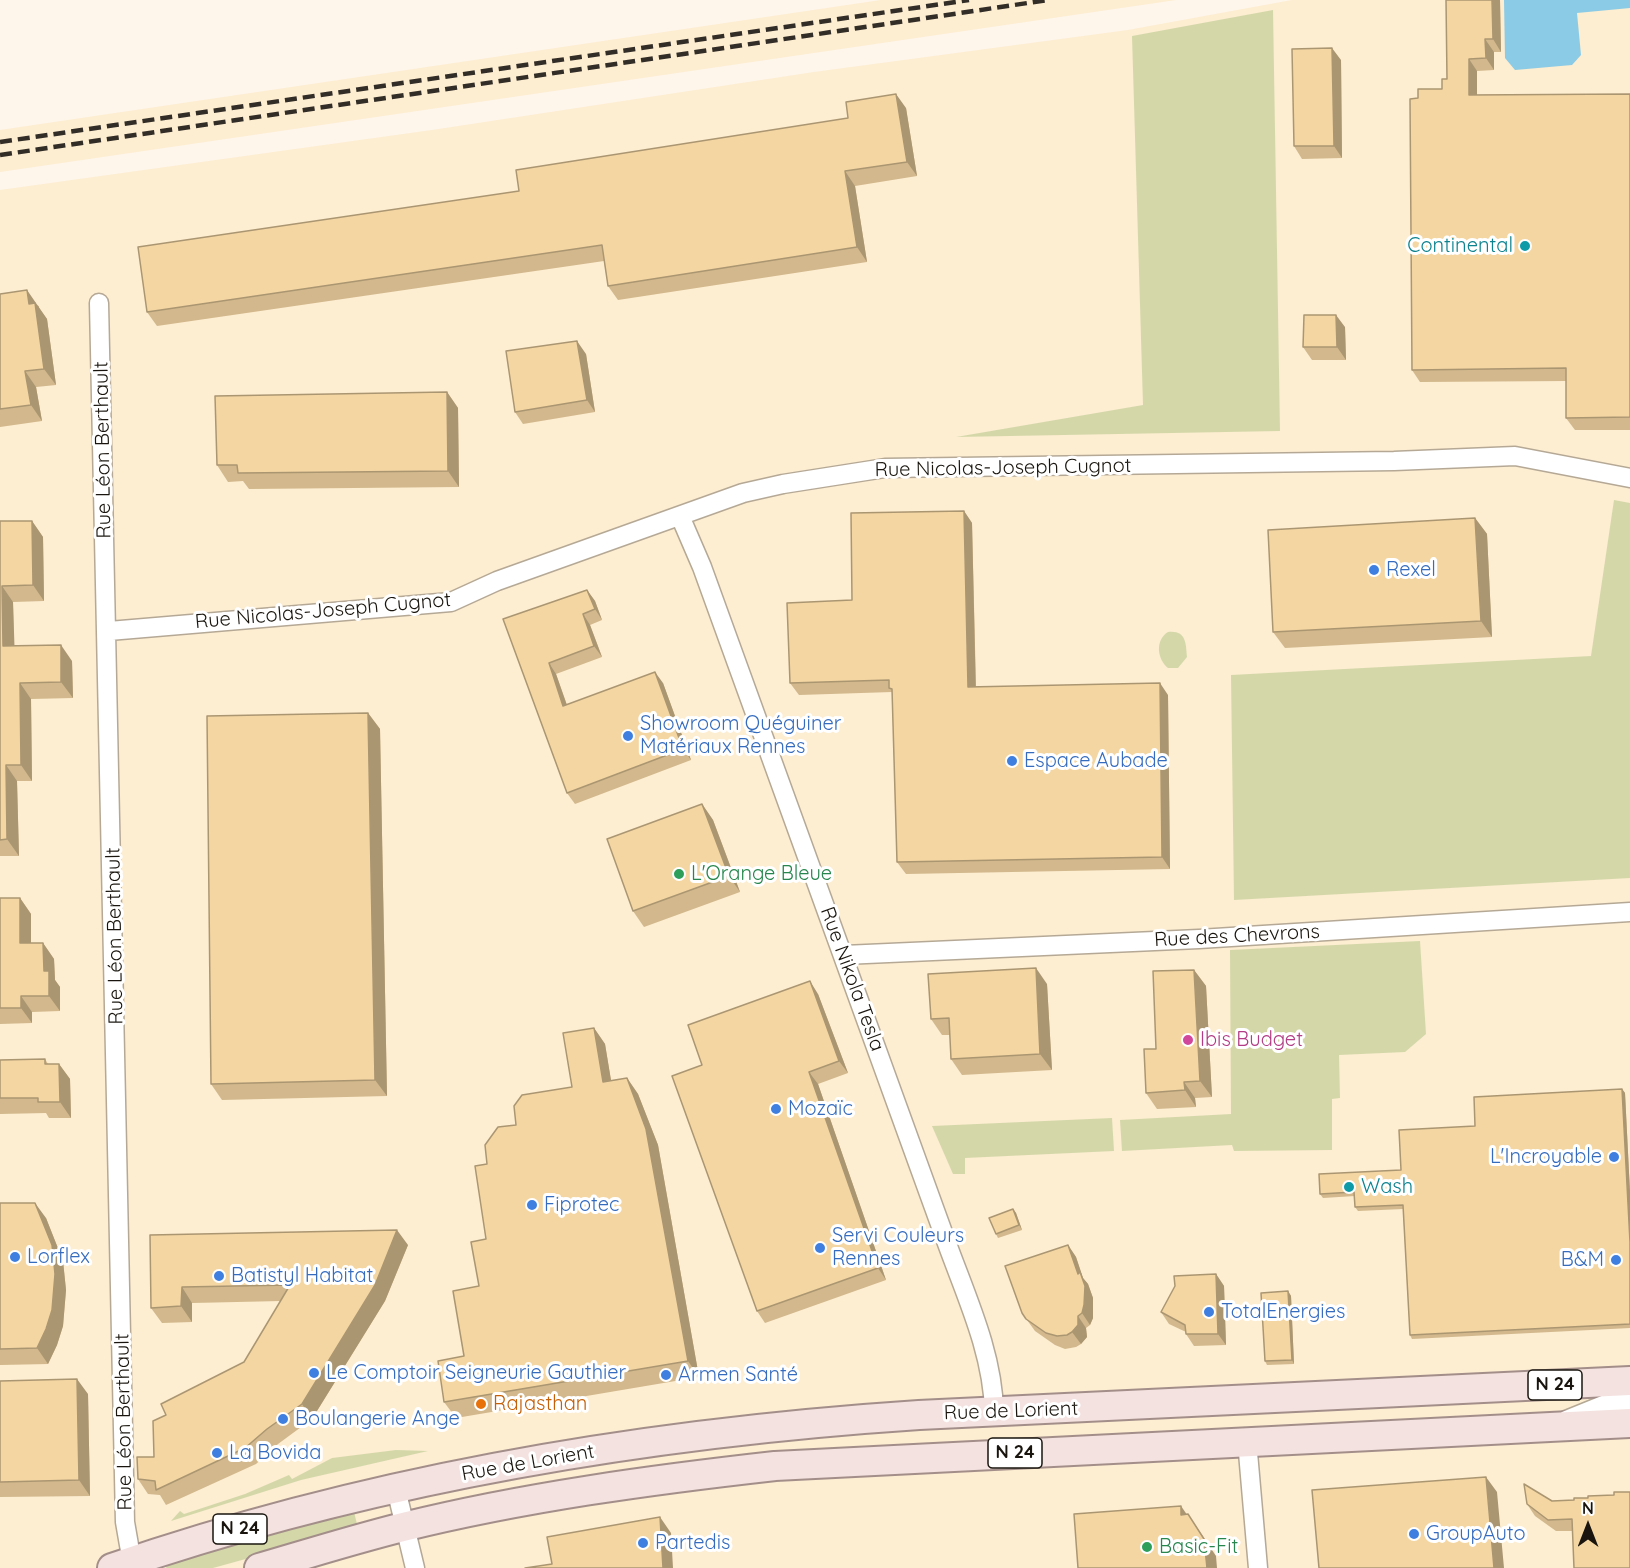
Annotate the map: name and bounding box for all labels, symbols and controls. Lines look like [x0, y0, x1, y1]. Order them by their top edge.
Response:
place label: Continental [1407, 234, 1513, 258]
marker: Continental [1518, 239, 1532, 253]
street label: Rue Léon Berthault [89, 361, 117, 539]
street label: Rue Nicolas-Joseph Cugnot [874, 454, 1132, 482]
place label: Rexel [1386, 558, 1436, 582]
marker: Rexel [1367, 563, 1381, 577]
street label: Rue Nicolas-Joseph Cugnot [194, 588, 452, 634]
place label: Showroom Quéguiner Matériaux Rennes [640, 712, 841, 759]
marker: Showroom Quéguiner Matériaux Rennes [621, 729, 635, 743]
place label: Espace Aubade [1024, 749, 1168, 773]
marker: Espace Aubade [1005, 754, 1019, 768]
street label: Rue Léon Berthault [101, 847, 129, 1025]
place label: L'Orange Bleue [691, 862, 832, 886]
marker: L'Orange Bleue [672, 867, 686, 881]
street label: Rue Nikola Tesla [815, 904, 889, 1054]
street label: Rue des Chevrons [1153, 920, 1321, 952]
place label: Ibis Budget [1200, 1028, 1303, 1052]
marker: Ibis Budget [1181, 1033, 1195, 1047]
place label: Mozaïc [788, 1097, 853, 1121]
marker: Mozaïc [769, 1102, 783, 1116]
place label: L'Incroyable [1490, 1145, 1602, 1169]
marker: L'Incroyable [1607, 1150, 1621, 1164]
place label: Wash [1361, 1175, 1413, 1199]
marker: Wash [1342, 1180, 1356, 1194]
place label: Fiprotec [544, 1193, 619, 1217]
marker: Fiprotec [525, 1198, 539, 1212]
place label: Servi Couleurs Rennes [832, 1224, 964, 1271]
marker: Servi Couleurs Rennes [813, 1241, 827, 1255]
place label: Lorflex [27, 1245, 90, 1269]
place label: B&M [1561, 1248, 1604, 1272]
marker: Lorflex [8, 1250, 22, 1264]
marker: B&M [1609, 1253, 1623, 1267]
place label: Batistyl Habitat [231, 1264, 373, 1288]
marker: Batistyl Habitat [212, 1269, 226, 1283]
place label: TotalEnergies [1221, 1300, 1345, 1324]
marker: TotalEnergies [1202, 1305, 1216, 1319]
street label: Rue Léon Berthault [110, 1333, 138, 1511]
place label: Le Comptoir Seigneurie Gauthier [326, 1361, 626, 1385]
place label: Armen Santé [678, 1363, 798, 1387]
marker: Le Comptoir Seigneurie Gauthier [307, 1366, 321, 1380]
marker: Armen Santé [659, 1368, 673, 1382]
road number: N 24 [1528, 1370, 1582, 1400]
place label: Rajasthan [493, 1392, 587, 1416]
marker: Rajasthan [474, 1397, 488, 1411]
street label: Rue de Lorient [943, 1397, 1079, 1425]
place label: Boulangerie Ange [295, 1407, 460, 1431]
marker: Boulangerie Ange [276, 1412, 290, 1426]
road number: N 24 [988, 1438, 1042, 1468]
street label: Rue de Lorient [460, 1439, 596, 1487]
place label: La Bovida [229, 1441, 321, 1465]
marker: La Bovida [210, 1446, 224, 1460]
north arrow [1558, 1496, 1618, 1556]
text: N [1582, 1498, 1594, 1518]
road number: N 24 [213, 1514, 267, 1544]
place label: GroupAuto [1426, 1522, 1526, 1546]
marker: GroupAuto [1407, 1527, 1421, 1541]
place label: Partedis [655, 1531, 730, 1555]
place label: Basic-Fit [1159, 1535, 1238, 1559]
marker: Partedis [636, 1536, 650, 1550]
marker: Basic-Fit [1140, 1540, 1154, 1554]

